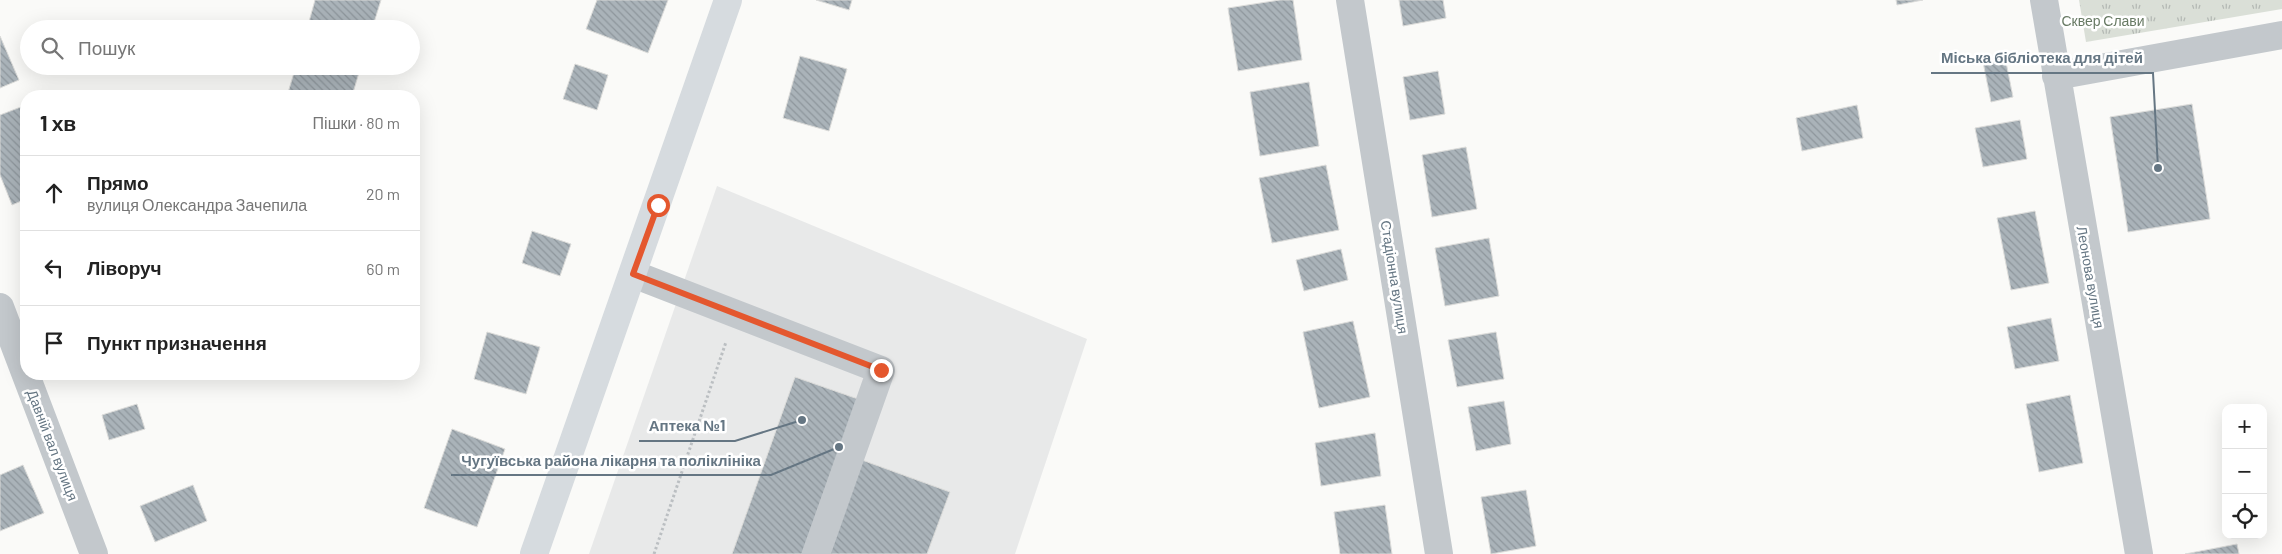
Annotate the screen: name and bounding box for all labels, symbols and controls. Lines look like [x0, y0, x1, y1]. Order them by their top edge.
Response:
park label: Сквер Слави [2061, 12, 2145, 29]
search box [20, 20, 420, 75]
icon: search [38, 34, 66, 62]
text: Пошук [78, 36, 135, 59]
callout: Міська бібліотека для дітей [1931, 43, 2153, 73]
text: Міська бібліотека для дітей [1941, 48, 2143, 66]
text: 1 хв [40, 110, 76, 135]
text: Пішки · 80 m [313, 113, 400, 132]
text: Прямо [87, 171, 149, 194]
icon: ahead [40, 179, 68, 207]
text: 20 m [366, 184, 400, 203]
route start [647, 194, 670, 217]
text: вулиця Олександра Зачепила [87, 195, 307, 214]
street label: Стадіонна вулиця [1378, 219, 1412, 335]
street label: Леонова вулиця [2074, 225, 2108, 329]
icon: left [40, 254, 68, 282]
text: Ліворуч [87, 256, 162, 279]
text: 60 m [366, 259, 400, 278]
icon: arrive [40, 329, 68, 357]
text: Пункт призначення [87, 331, 267, 354]
route end [870, 359, 893, 382]
street label: Давній вал вулиця [24, 387, 82, 503]
map controls [2222, 404, 2267, 539]
button: + [2222, 404, 2267, 449]
callout: Аптека №1 [639, 411, 735, 441]
text: Аптека №1 [649, 416, 725, 434]
callout: Чугуївська района лікарня та поліклініка [451, 445, 771, 475]
button: − [2222, 449, 2267, 494]
text: Чугуївська района лікарня та поліклініка [461, 451, 761, 469]
button: locate [2222, 494, 2267, 539]

